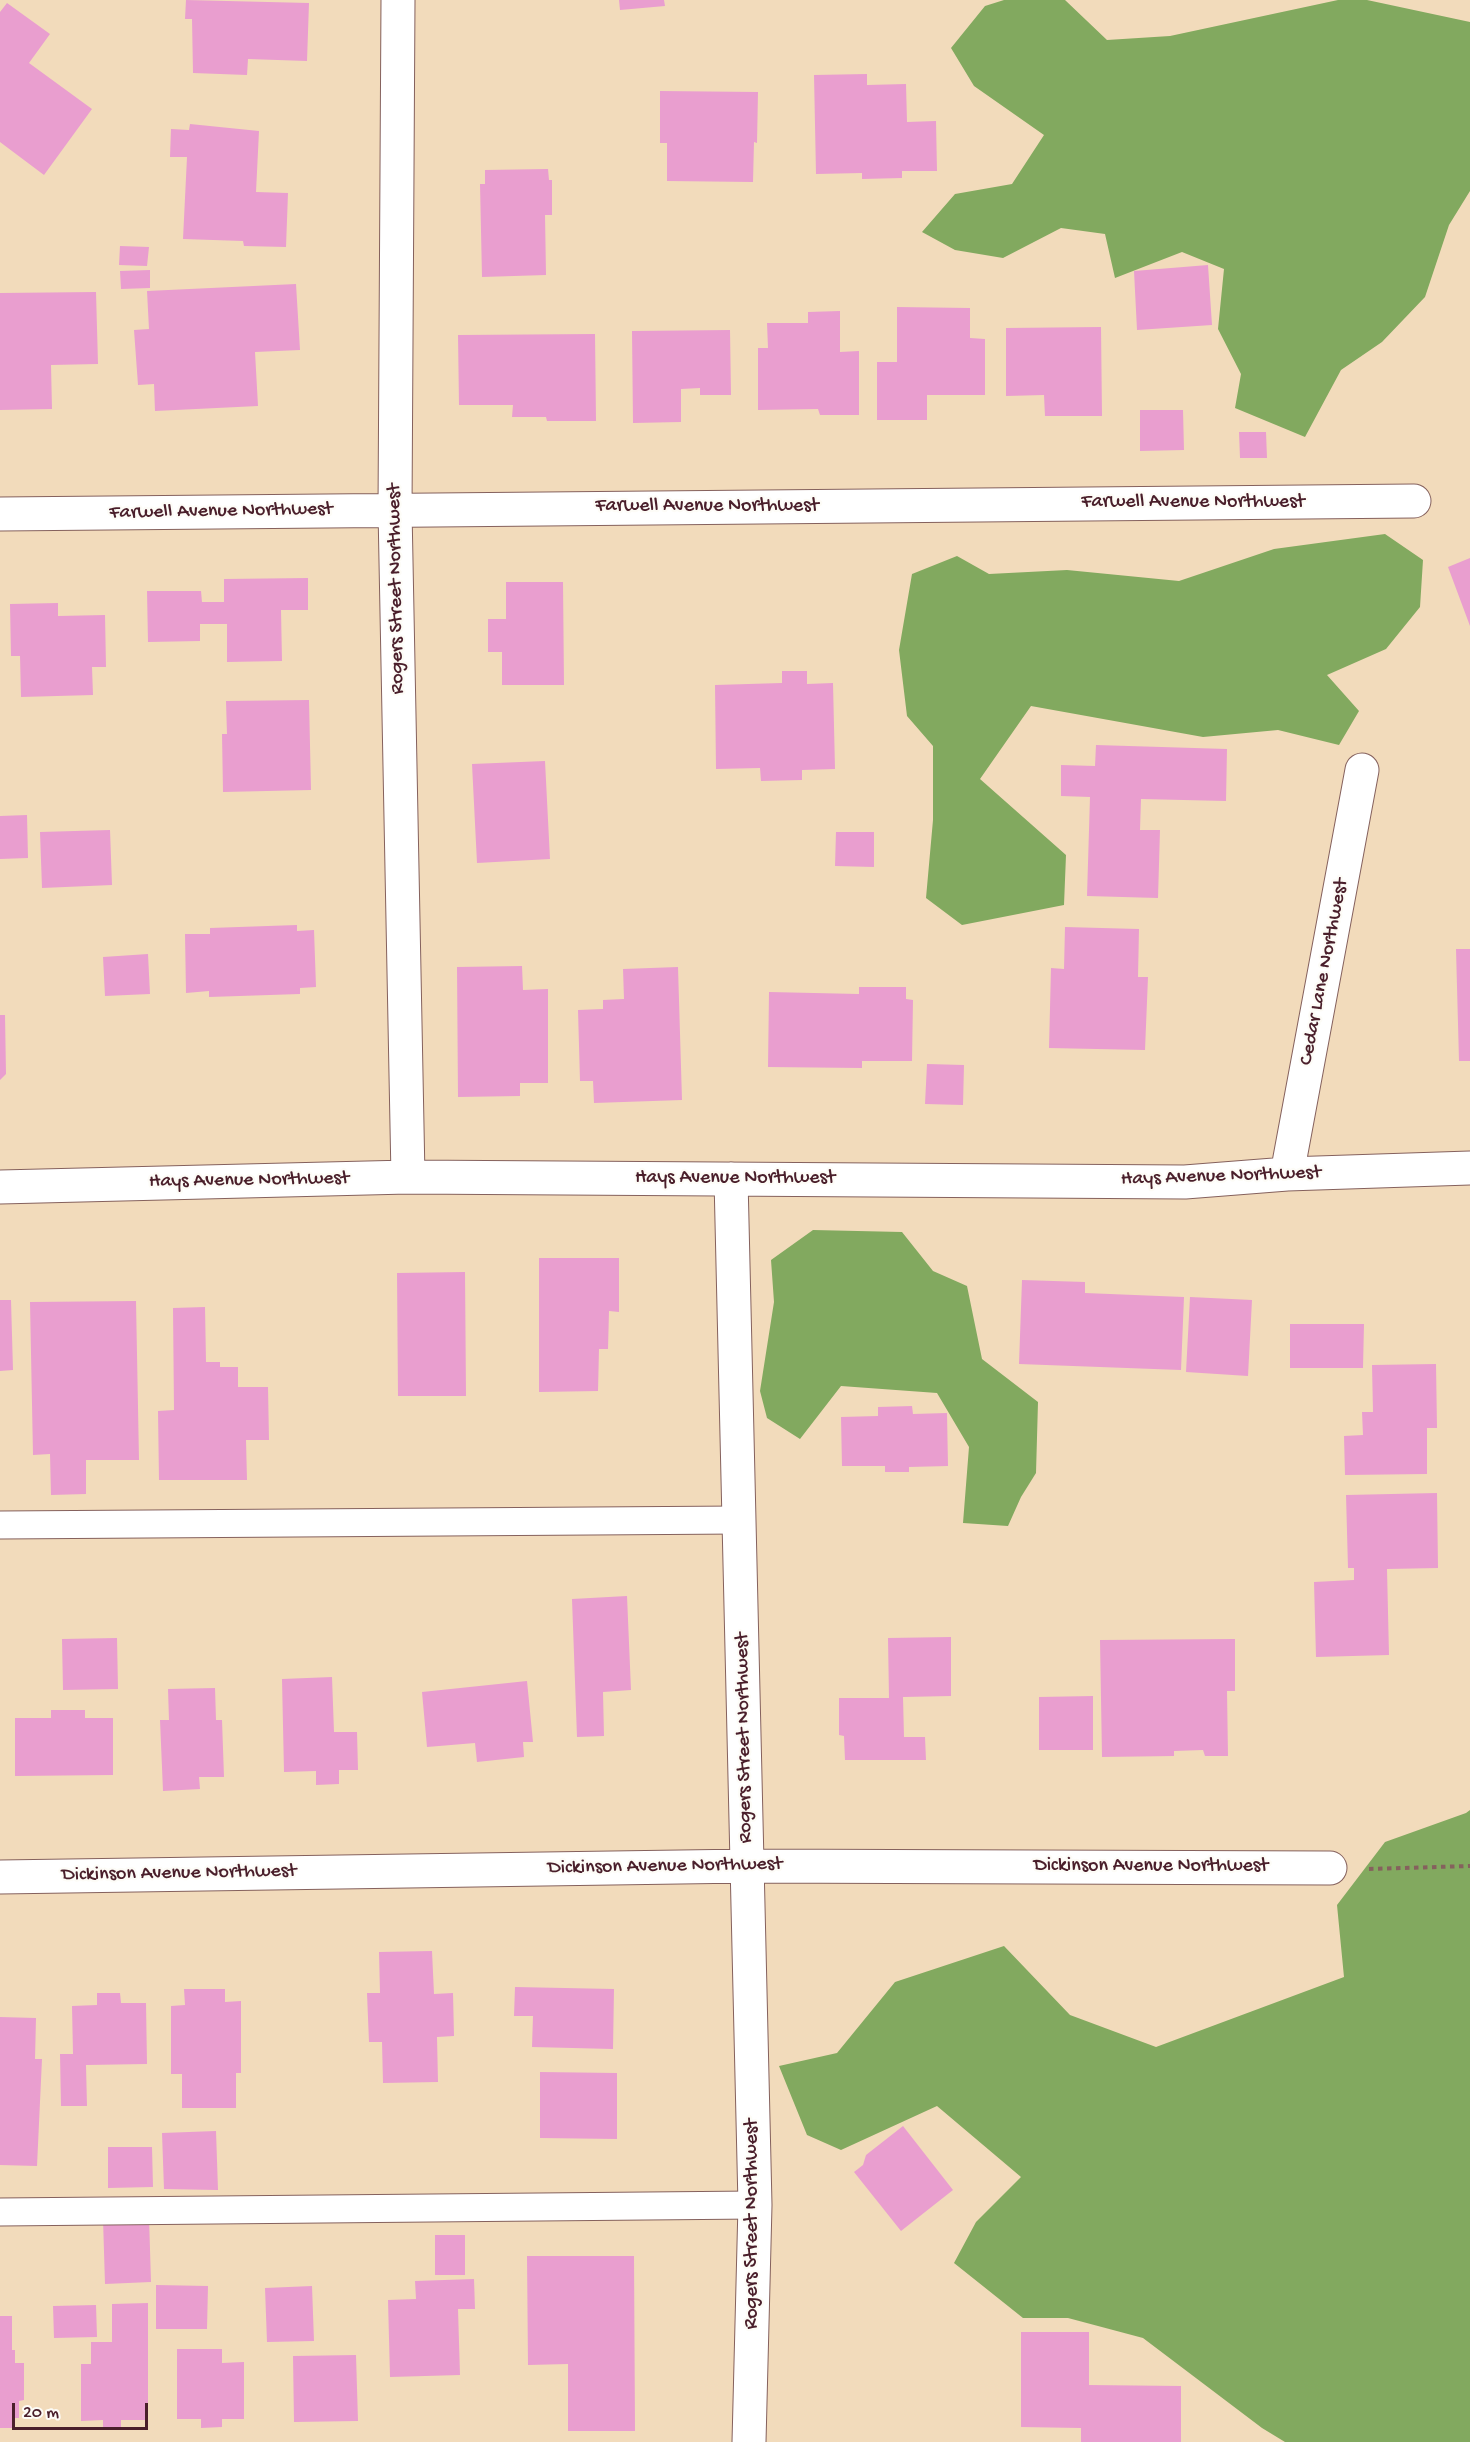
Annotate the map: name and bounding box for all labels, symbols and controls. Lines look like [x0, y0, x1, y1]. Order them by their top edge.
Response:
street label: Rogers Street Northwest [383, 484, 411, 694]
street label: Farwell Avenue Northwest [1081, 491, 1305, 515]
street label: Farwell Avenue Northwest [595, 495, 819, 519]
street label: Farwell Avenue Northwest [109, 498, 333, 526]
street label: Cedar Lane Northwest [1295, 877, 1355, 1067]
street label: Hays Avenue Northwest [1121, 1162, 1321, 1192]
street label: Hays Avenue Northwest [149, 1167, 349, 1195]
street label: Hays Avenue Northwest [635, 1167, 835, 1191]
street label: Rogers Street Northwest [731, 1633, 759, 1843]
street label: Dickinson Avenue Northwest [548, 1853, 782, 1881]
street label: Dickinson Avenue Northwest [1034, 1855, 1268, 1879]
street label: Dickinson Avenue Northwest [62, 1860, 296, 1888]
street label: Rogers Street Northwest [741, 2119, 765, 2329]
scale bar [15, 2391, 152, 2429]
text: 20 m [23, 2403, 59, 2424]

